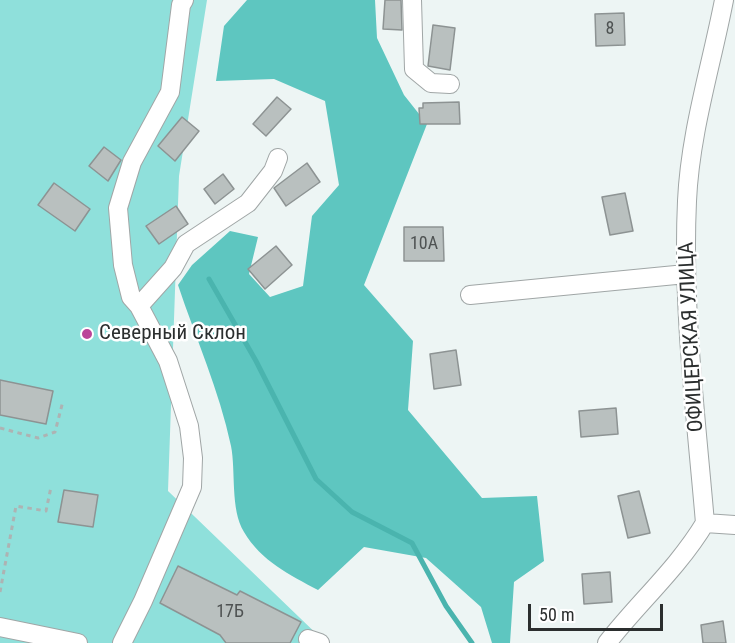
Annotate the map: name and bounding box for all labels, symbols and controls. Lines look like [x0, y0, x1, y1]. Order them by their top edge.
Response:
house number: 8 [606, 18, 614, 40]
house number: 10А [410, 233, 438, 255]
street label: ОФИЦЕРСКАЯ УЛИЦА [674, 241, 710, 433]
place label: Северный Склон [99, 321, 246, 347]
marker: Северный Склон [80, 327, 94, 341]
scale bar [531, 592, 666, 630]
house number: 17Б [216, 601, 244, 623]
text: 50 m [539, 604, 574, 625]

